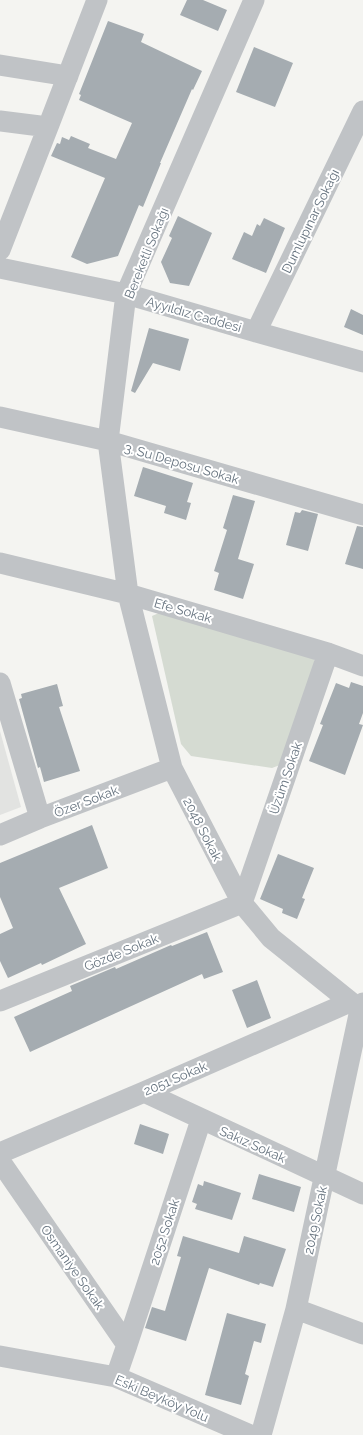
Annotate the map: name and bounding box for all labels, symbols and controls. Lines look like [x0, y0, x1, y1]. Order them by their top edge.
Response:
street label: Dumlupınar Sokağı [279, 167, 342, 276]
street label: Bereketli Sokağı [121, 205, 172, 301]
street label: Ayyıldız Caddesi [145, 294, 243, 335]
street label: 3. Su Deposu Sokak [123, 440, 241, 487]
street label: Efe Sokak [152, 595, 214, 626]
street label: Üzüm Sokak [265, 740, 305, 816]
street label: Özer Sokak [52, 781, 121, 821]
street label: 2048 Sokak [180, 795, 225, 864]
street label: Gözde Sokak [82, 931, 161, 974]
street label: 2051 Sokak [141, 1058, 209, 1098]
street label: Sakız Sokak [217, 1123, 288, 1166]
street label: 2049 Sokak [301, 1185, 330, 1256]
street label: 2052 Sokak [147, 1197, 182, 1267]
street label: Osmaniye Sokak [38, 1222, 107, 1313]
street label: Eski Beyköy Yolu [113, 1372, 211, 1425]

